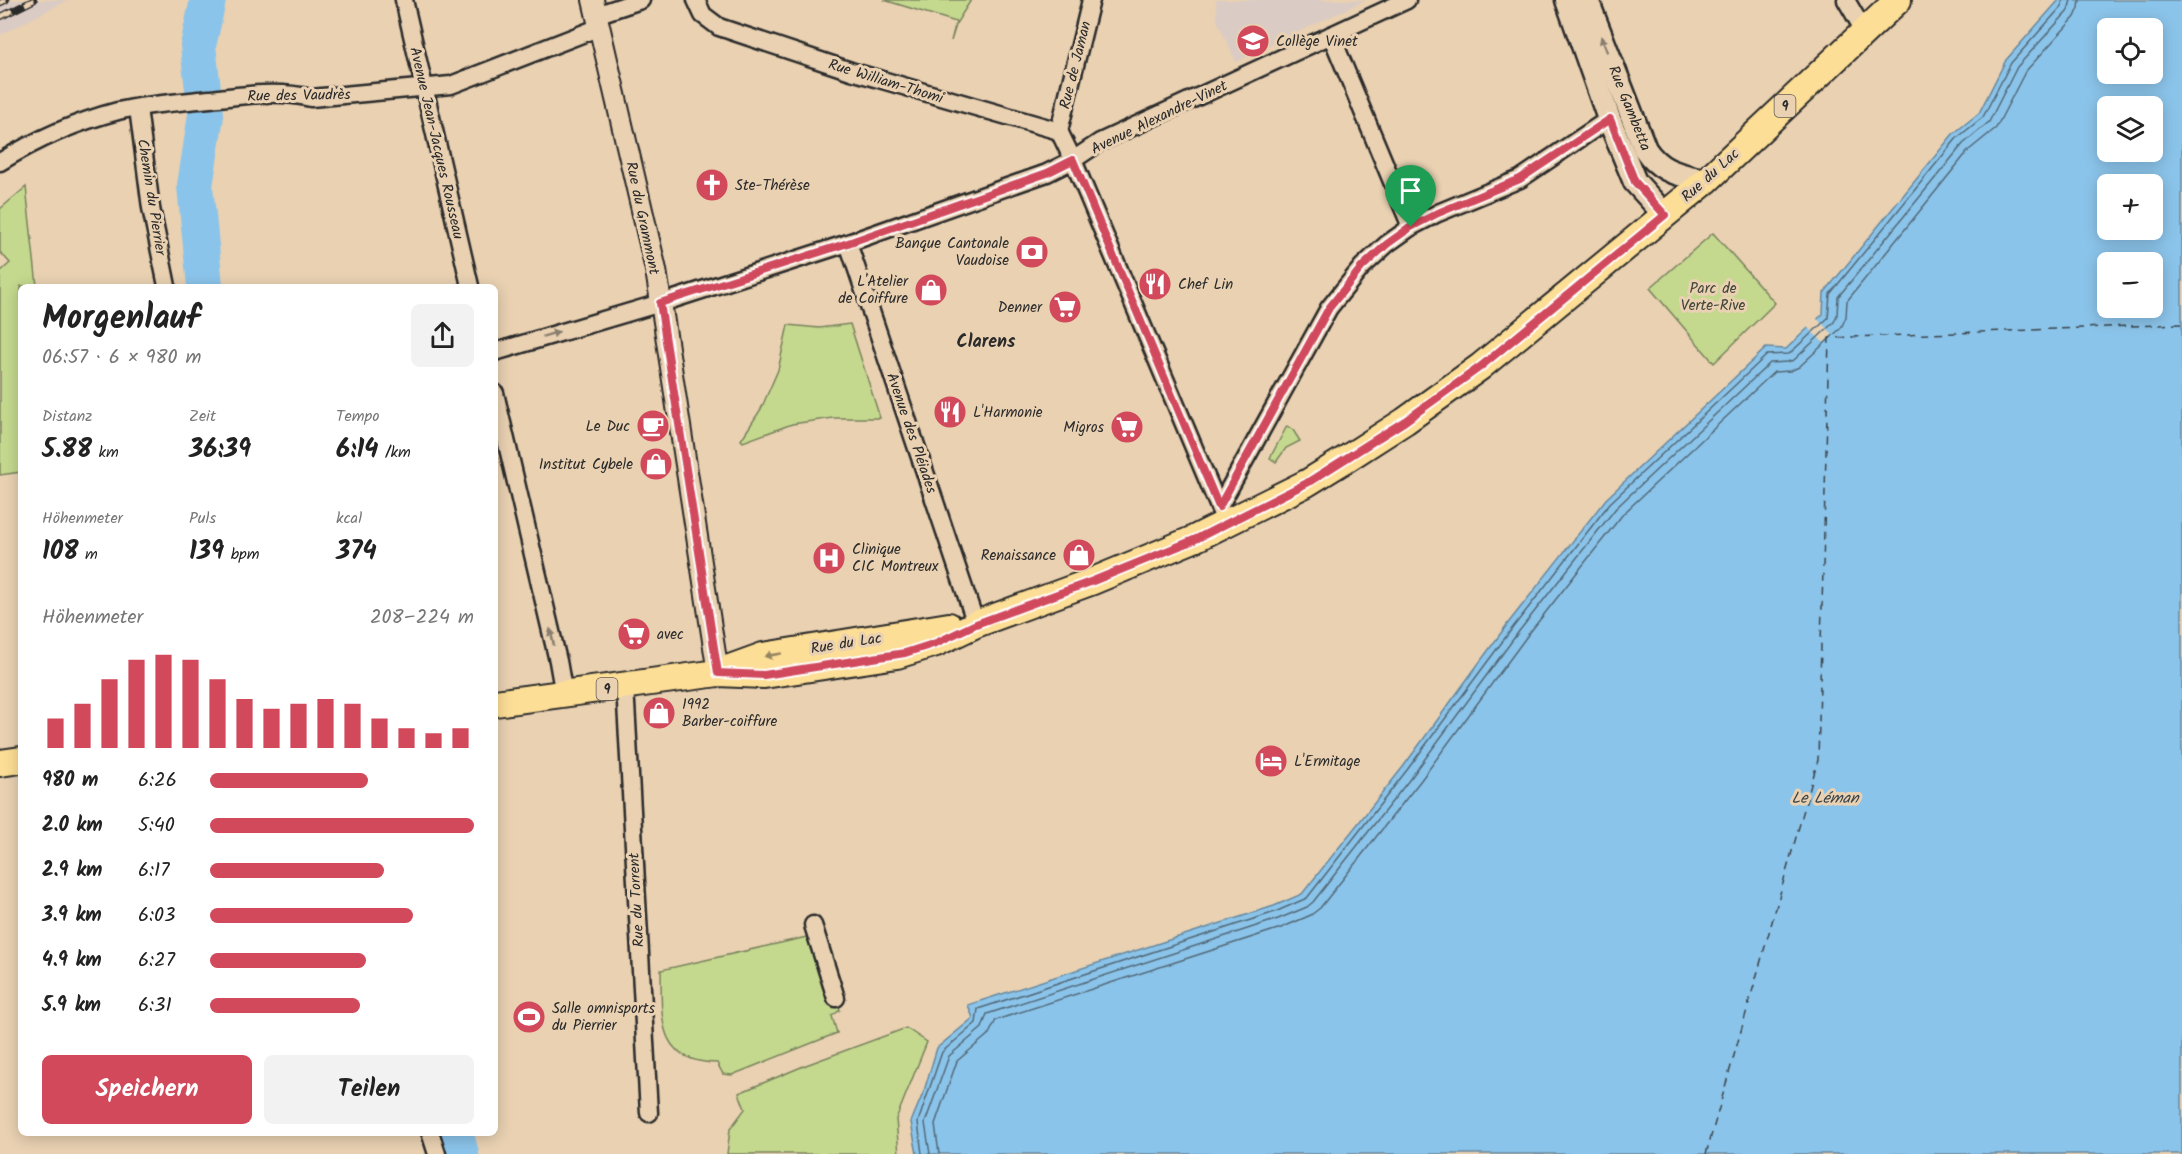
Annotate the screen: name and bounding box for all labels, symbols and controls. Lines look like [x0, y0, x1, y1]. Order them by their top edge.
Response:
map controls [2097, 18, 2163, 318]
button: locate [2097, 18, 2163, 84]
street label: Rue de Jaman [1053, 19, 1099, 112]
school or university icon: Collège Vinet [1235, 23, 1271, 59]
place label: Collège Vinet [1276, 30, 1358, 54]
one-way arrow [1599, 35, 1608, 53]
street label: Avenue Jean-Jacques Rousseau [402, 45, 470, 242]
street label: Rue William-Thomi [825, 53, 948, 111]
street label: Rue Gambetta [1601, 62, 1657, 155]
street label: Avenue Alexandre-Vinet [1087, 74, 1232, 161]
street label: Rue des Vaudrès [247, 83, 351, 109]
road number: 9 [1774, 95, 1796, 117]
button: layers [2097, 96, 2163, 162]
street label: Chemin du Pierrier [130, 137, 172, 258]
street label: Rue du Lac [1676, 143, 1745, 209]
street label: Rue du Grammont [618, 159, 666, 277]
pin [1385, 165, 1436, 227]
church icon: Ste-Thérèse [694, 167, 730, 203]
place label: Ste-Thérèse [735, 174, 810, 198]
icon: arrive [1394, 174, 1427, 207]
button: + [2097, 174, 2163, 240]
place label: Banque Cantonale Vaudoise [895, 232, 1009, 273]
bank icon: Banque Cantonale Vaudoise [1014, 234, 1050, 270]
button: − [2097, 252, 2163, 318]
restaurant icon: Chef Lin [1137, 266, 1173, 302]
place label: L'Atelier de Coiffure [838, 270, 909, 311]
shop icon: L'Atelier de Coiffure [913, 272, 949, 308]
place label: Chef Lin [1178, 273, 1233, 297]
park label: Parc de Verte-Rive [1681, 277, 1746, 318]
supermarket icon: Denner [1047, 289, 1083, 325]
text: Morgenlauf [42, 293, 200, 346]
place label: Denner [998, 296, 1043, 320]
button: share [411, 304, 474, 367]
district label: Clarens [957, 328, 1016, 357]
one-way arrow [542, 329, 560, 339]
text: 06:57 · 6 × 980 m [42, 342, 201, 374]
street label: Avenue des Pléiades [879, 370, 943, 498]
restaurant icon: L'Harmonie [932, 394, 968, 430]
place label: L'Harmonie [973, 401, 1043, 425]
text: Distanz [42, 404, 92, 429]
text: Zeit [189, 404, 216, 429]
text: Tempo [336, 404, 379, 429]
cafe icon: Le Duc [635, 408, 671, 444]
supermarket icon: Migros [1109, 409, 1145, 445]
place label: Le Duc [585, 415, 630, 439]
place label: Migros [1063, 416, 1105, 440]
text: 5.88 [42, 429, 92, 471]
text: 36:39 [189, 429, 251, 471]
text: 6:14 [336, 429, 379, 471]
text: km [92, 440, 119, 465]
text: /km [379, 440, 411, 465]
shop icon: Institut Cybele [638, 446, 674, 482]
place label: Institut Cybele [539, 453, 633, 477]
text: Höhenmeter [42, 506, 123, 531]
text: Puls [189, 506, 216, 531]
text: kcal [336, 506, 362, 531]
text: 108 [42, 531, 79, 573]
text: 139 [189, 531, 224, 573]
text: 374 [336, 531, 377, 573]
shop icon: Renaissance [1061, 537, 1097, 573]
place label: Clinique CIC Montreux [852, 538, 939, 579]
hospital icon: Clinique CIC Montreux [811, 540, 847, 576]
text: m [79, 542, 98, 567]
text: bpm [224, 542, 259, 567]
place label: Renaissance [981, 544, 1056, 568]
text: Höhenmeter [42, 602, 143, 634]
text: 208–224 m [370, 602, 474, 634]
supermarket icon: avec [616, 616, 652, 652]
place label: avec [657, 623, 684, 647]
street label: Rue du Lac [809, 627, 884, 661]
one-way arrow [547, 628, 557, 647]
one-way arrow [763, 651, 782, 660]
road number: 9 [596, 678, 618, 700]
place label: 1992 Barber-coiffure [682, 693, 778, 734]
shop icon: 1992 Barber-coiffure [641, 695, 677, 731]
hotel icon: L'Ermitage [1253, 743, 1289, 779]
place label: L'Ermitage [1294, 750, 1361, 774]
text: 980 m [42, 765, 98, 797]
text: 6:26 [138, 765, 177, 797]
water label: Le Léman [1792, 786, 1860, 811]
text: 2.0 km [42, 810, 103, 842]
text: 5:40 [138, 810, 175, 842]
street label: Rue du Torrent [623, 852, 651, 948]
text: 2.9 km [42, 855, 102, 887]
text: 6:17 [138, 855, 170, 887]
text: 3.9 km [42, 900, 102, 932]
text: 6:03 [138, 900, 175, 932]
text: 4.9 km [42, 945, 102, 977]
text: 6:27 [138, 945, 175, 977]
text: 5.9 km [42, 990, 101, 1022]
text: 6:31 [138, 990, 172, 1022]
place label: Salle omnisports du Pierrier [552, 997, 656, 1038]
sports icon: Salle omnisports du Pierrier [511, 999, 547, 1035]
button: Speichern [42, 1055, 252, 1124]
button: Teilen [264, 1055, 474, 1124]

